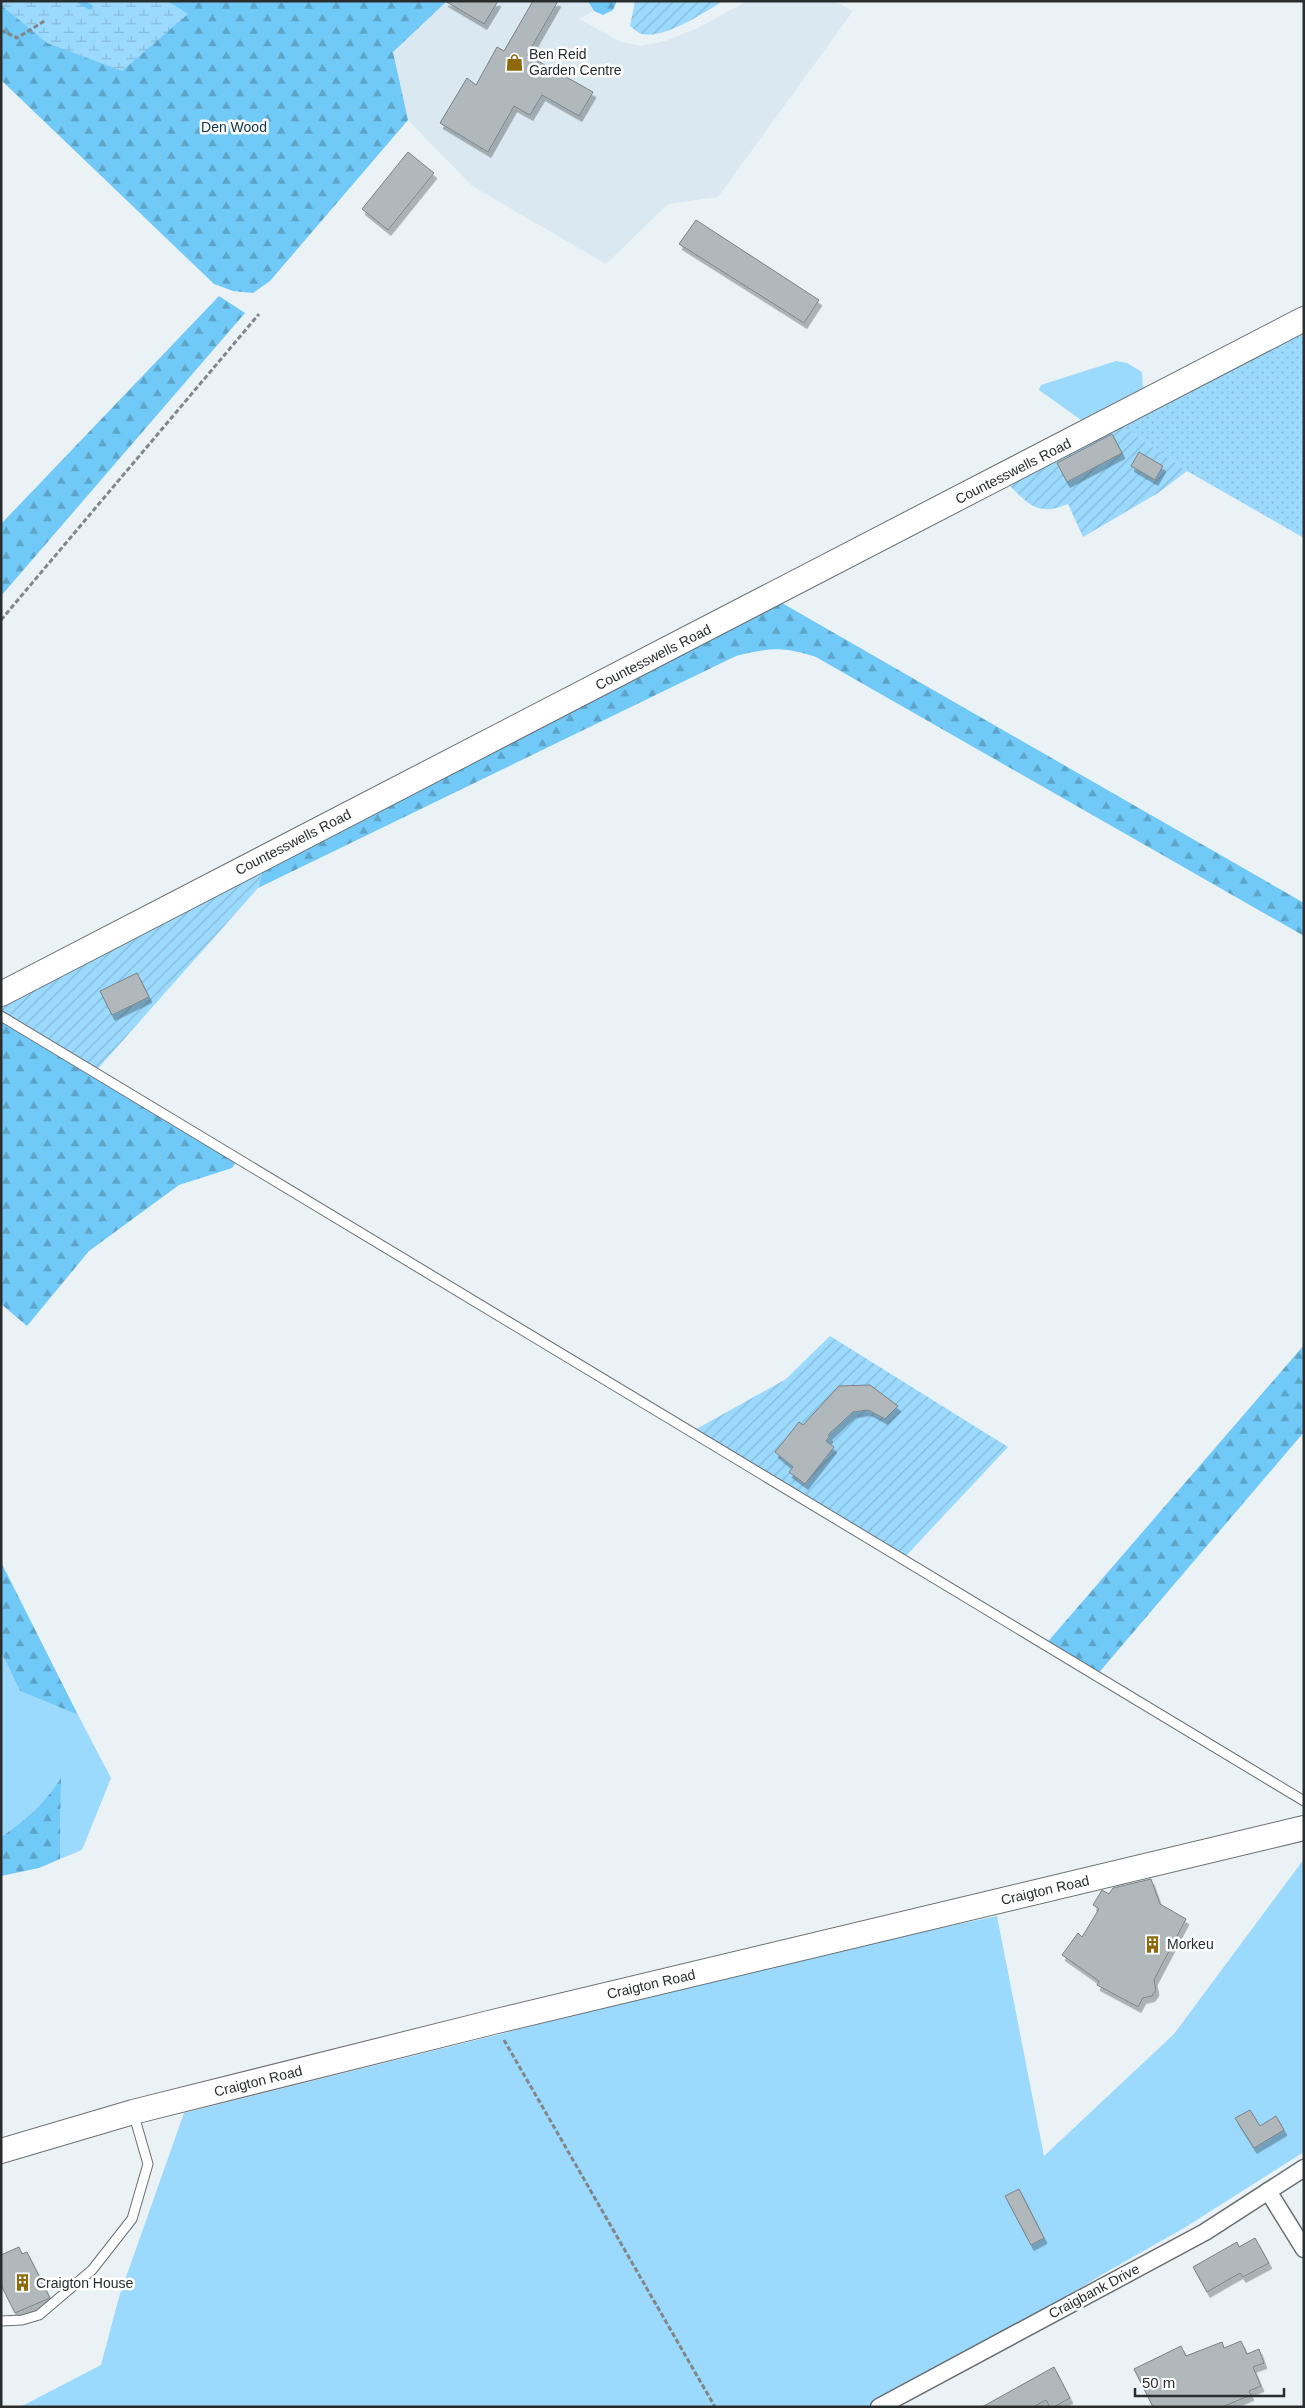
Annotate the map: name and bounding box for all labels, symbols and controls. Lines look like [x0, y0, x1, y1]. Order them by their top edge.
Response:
place label: Ben Reid Garden Centre [529, 46, 622, 78]
shop icon: Ben Reid Garden Centre [505, 52, 525, 72]
park label: Den Wood [201, 119, 267, 135]
street label: Countesswells Road [953, 435, 1073, 507]
street label: Countesswells Road [593, 621, 713, 693]
street label: Countesswells Road [233, 806, 353, 878]
street label: Craigton Road [999, 1872, 1091, 1908]
building icon: Morkeu [1143, 1934, 1163, 1954]
place label: Morkeu [1167, 1936, 1214, 1952]
street label: Craigton Road [605, 1966, 697, 2002]
street label: Craigton Road [212, 2062, 304, 2100]
street label: Craigbank Drive [1046, 2260, 1142, 2322]
building icon: Craigton House [12, 2273, 32, 2293]
place label: Craigton House [36, 2275, 133, 2291]
scale bar [1135, 2366, 1284, 2398]
text: 50 m [1142, 2374, 1175, 2391]

